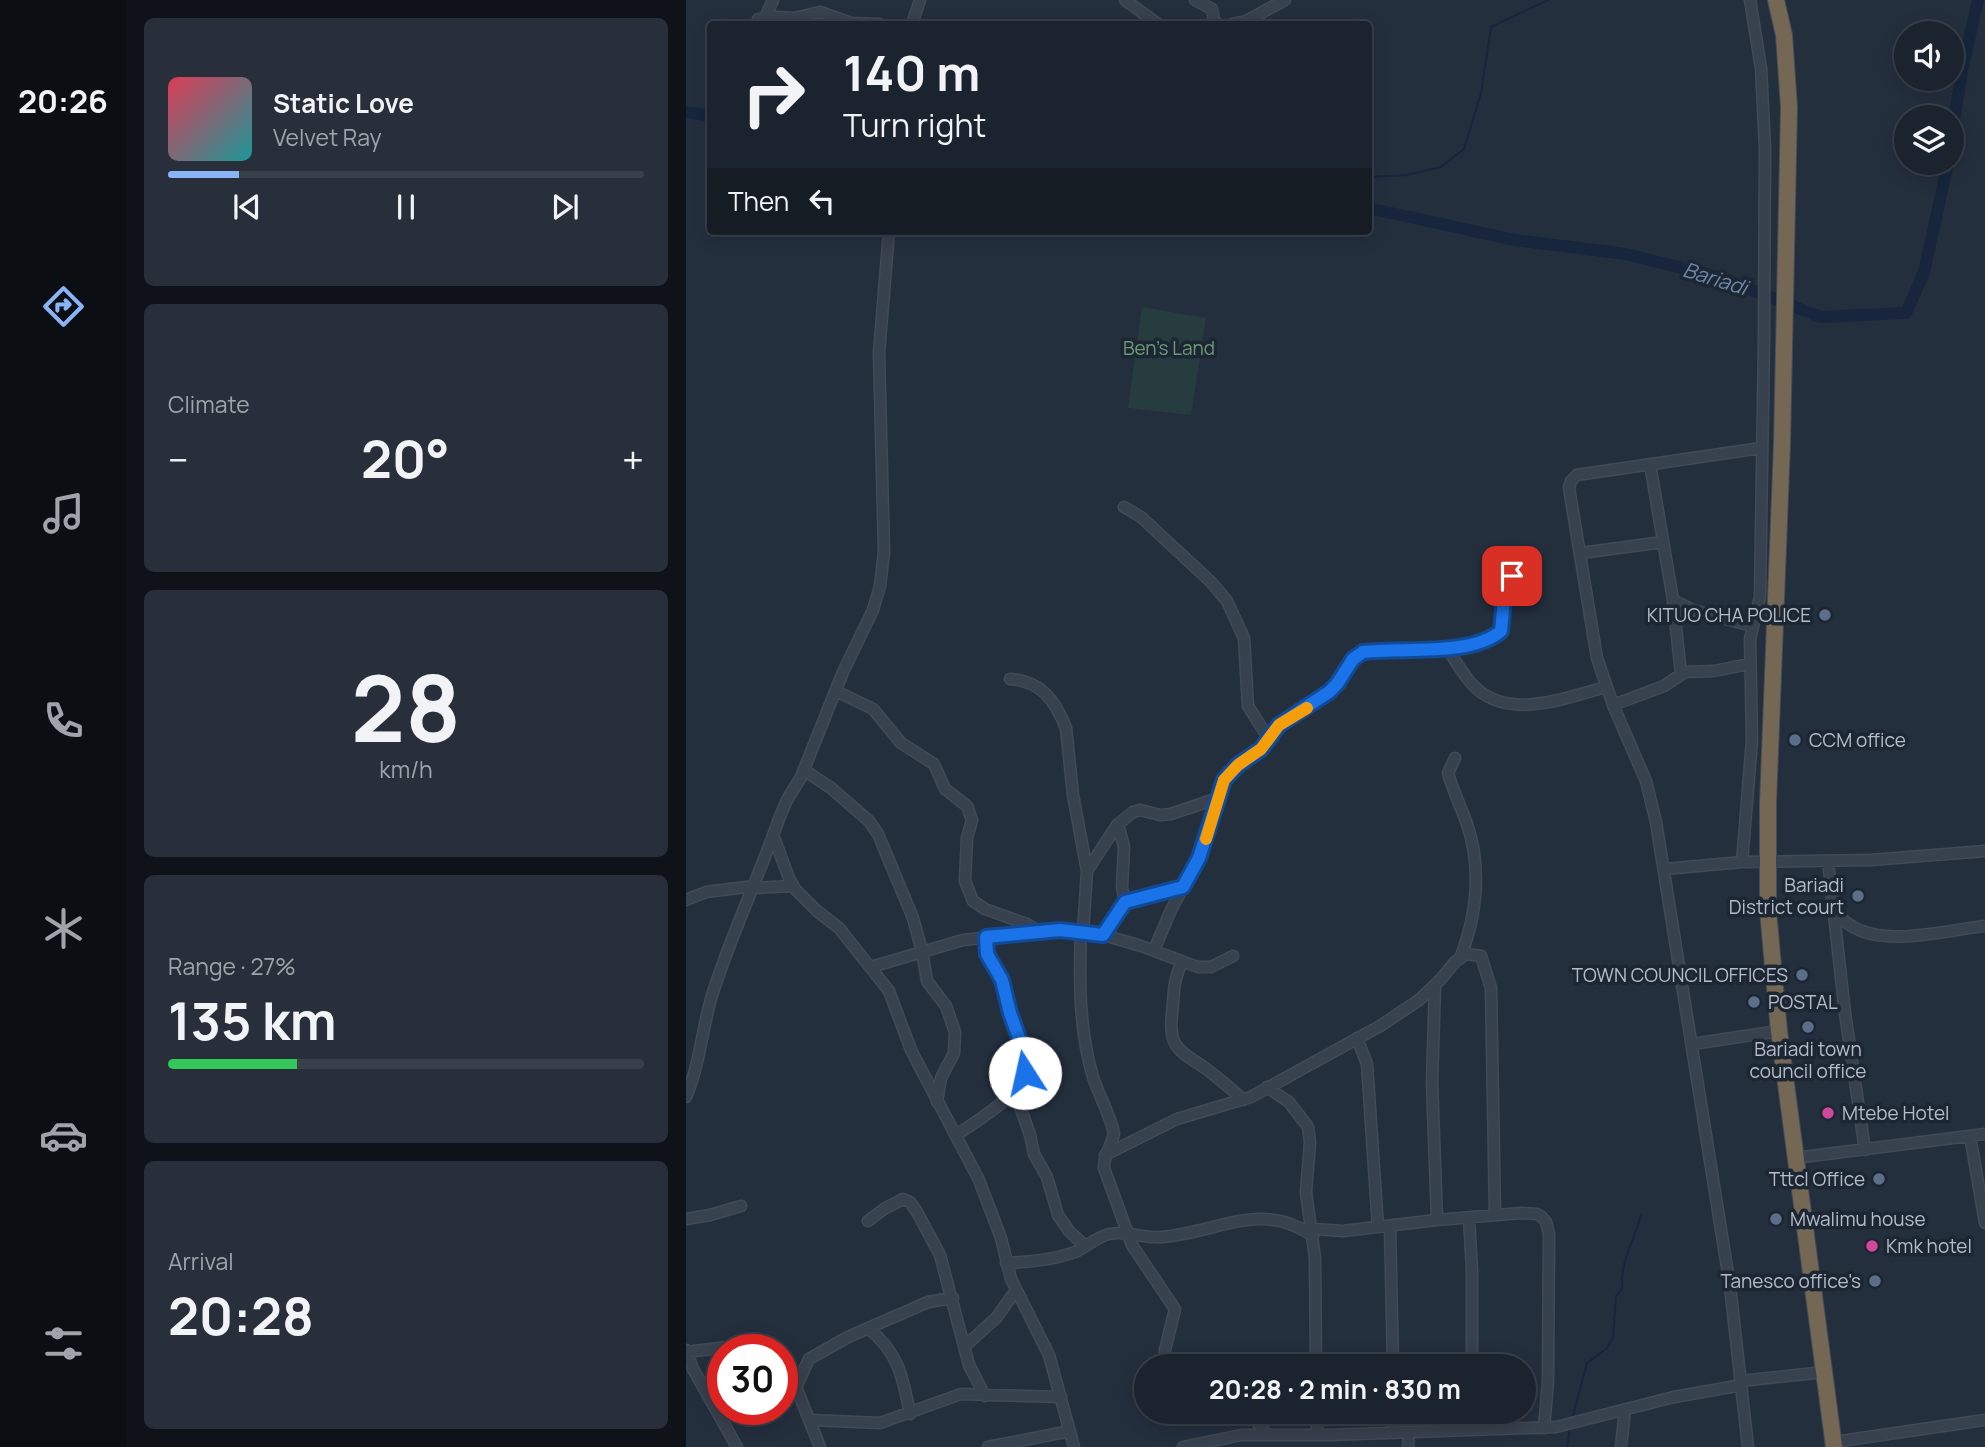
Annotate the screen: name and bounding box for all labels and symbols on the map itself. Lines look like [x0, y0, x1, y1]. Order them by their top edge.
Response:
water label: Bariadi [1680, 255, 1754, 302]
park label: Ben's Land [1123, 335, 1215, 361]
pin [1482, 546, 1542, 606]
place label: KITUO CHA POLICE [1647, 602, 1811, 628]
marker: KITUO CHA POLICE [1817, 607, 1833, 623]
place label: CCM office [1809, 727, 1906, 753]
marker: CCM office [1787, 732, 1803, 748]
place label: Bariadi District court [1729, 872, 1844, 920]
marker: Bariadi District court [1850, 888, 1866, 904]
place label: TOWN COUNCIL OFFICES [1572, 962, 1788, 988]
marker: TOWN COUNCIL OFFICES [1794, 967, 1810, 983]
place label: POSTAL [1768, 989, 1838, 1015]
marker: POSTAL [1746, 994, 1762, 1010]
marker: Bariadi town council office [1800, 1019, 1816, 1035]
position arrow [988, 1036, 1062, 1110]
place label: Bariadi town council office [1750, 1036, 1866, 1084]
place label: Mtebe Hotel [1842, 1100, 1949, 1126]
marker: Mtebe Hotel [1820, 1105, 1836, 1121]
place label: Tttcl Office [1769, 1166, 1865, 1192]
marker: Tttcl Office [1871, 1171, 1887, 1187]
place label: Mwalimu house [1790, 1206, 1926, 1232]
marker: Mwalimu house [1768, 1211, 1784, 1227]
place label: Kmk hotel [1886, 1233, 1972, 1259]
marker: Kmk hotel [1864, 1238, 1880, 1254]
place label: Tanesco office's [1720, 1268, 1861, 1294]
marker: Tanesco office's [1867, 1273, 1883, 1289]
speed limit sign: 30 [707, 1334, 798, 1425]

